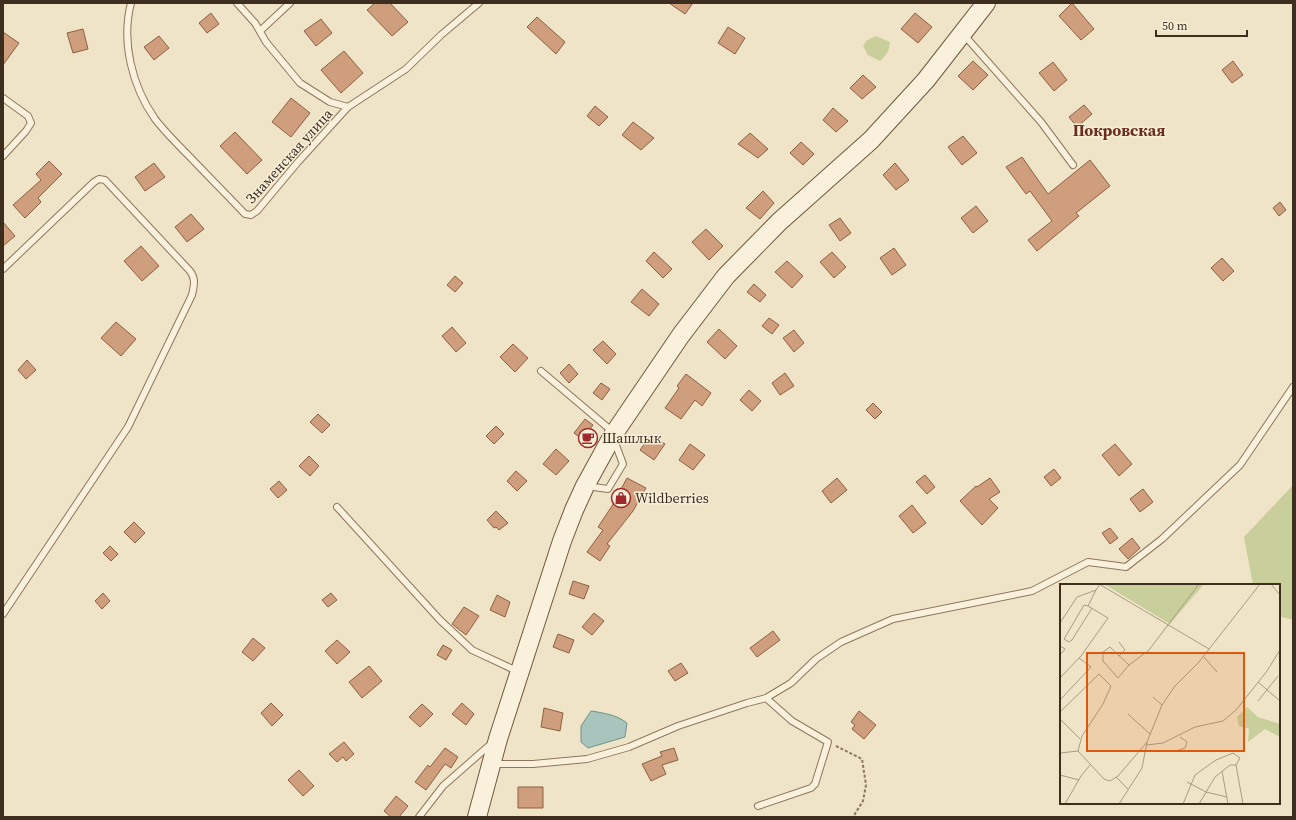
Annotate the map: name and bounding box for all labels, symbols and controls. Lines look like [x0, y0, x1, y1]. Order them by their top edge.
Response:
scale bar [1156, 12, 1247, 38]
text: 50 m [1162, 18, 1188, 34]
street label: Знаменская улица [241, 104, 338, 208]
district label: Покровская [1073, 119, 1165, 141]
cafe icon: Шашлык [577, 427, 599, 449]
place label: Шашлык [602, 428, 662, 448]
shop icon: Wildberries [610, 487, 632, 509]
place label: Wildberries [635, 488, 709, 508]
inset map [1060, 584, 1280, 804]

